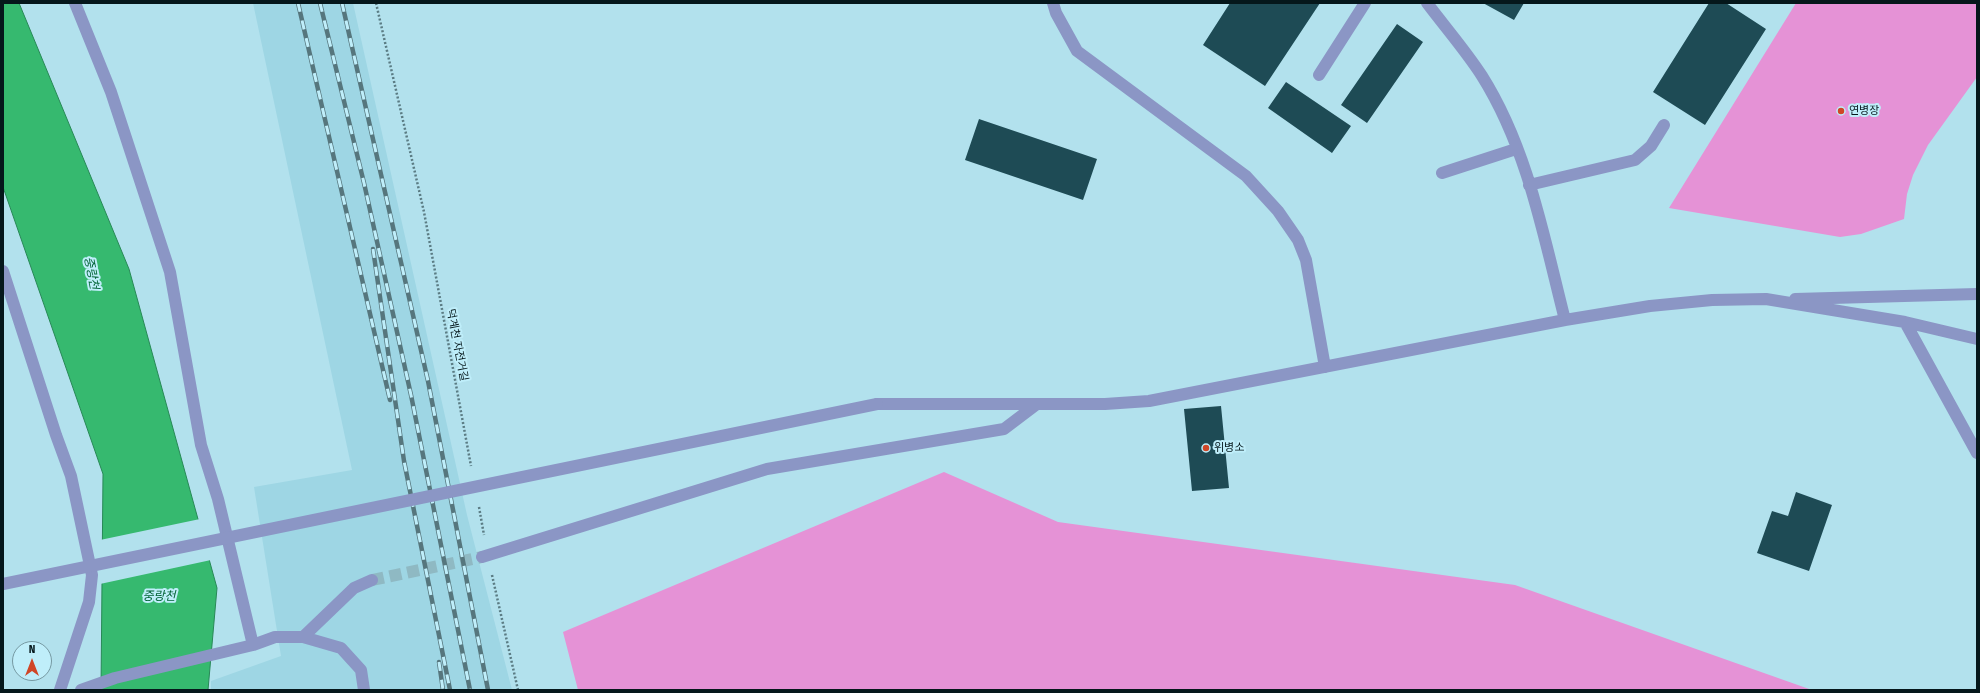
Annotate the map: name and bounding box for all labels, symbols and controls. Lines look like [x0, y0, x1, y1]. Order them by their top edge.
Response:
place label: 연병장 [1849, 104, 1879, 118]
marker: 연병장 [1836, 106, 1846, 116]
water label: 중랑천 [81, 255, 101, 291]
street label: 덕계천 자전거길 [444, 308, 470, 382]
place label: 위병소 [1214, 441, 1244, 455]
marker: 위병소 [1201, 443, 1211, 453]
water label: 중랑천 [142, 590, 176, 604]
north arrow [12, 641, 52, 681]
text: N [29, 643, 35, 656]

